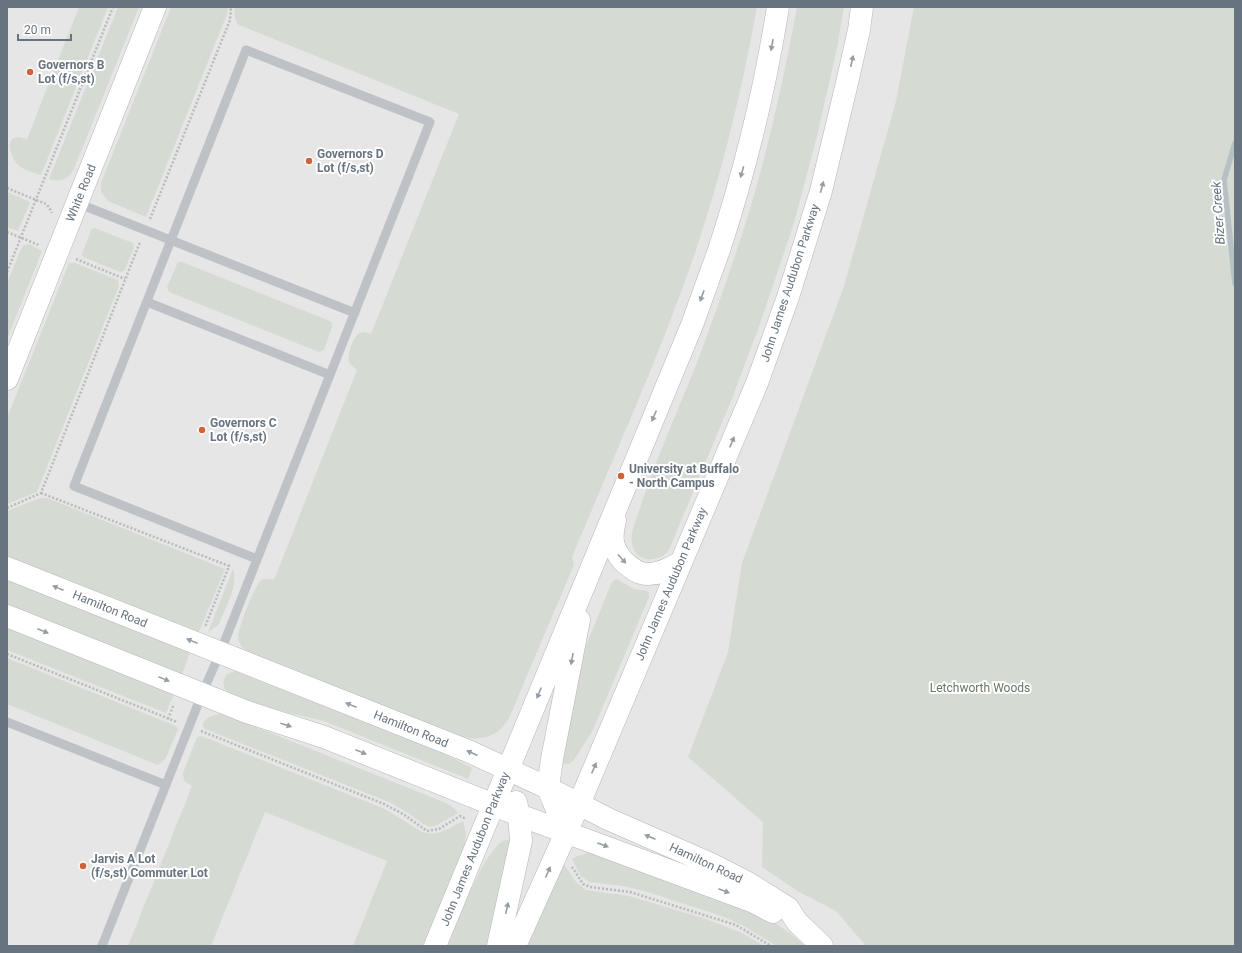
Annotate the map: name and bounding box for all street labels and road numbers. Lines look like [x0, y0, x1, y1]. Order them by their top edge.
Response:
street label: White Road [63, 162, 99, 224]
street label: John James Audubon Parkway [758, 202, 822, 364]
street label: John James Audubon Parkway [632, 505, 710, 663]
street label: Hamilton Road [71, 588, 149, 630]
street label: Hamilton Road [372, 708, 450, 750]
street label: John James Audubon Parkway [438, 770, 513, 928]
street label: Hamilton Road [667, 840, 745, 886]

